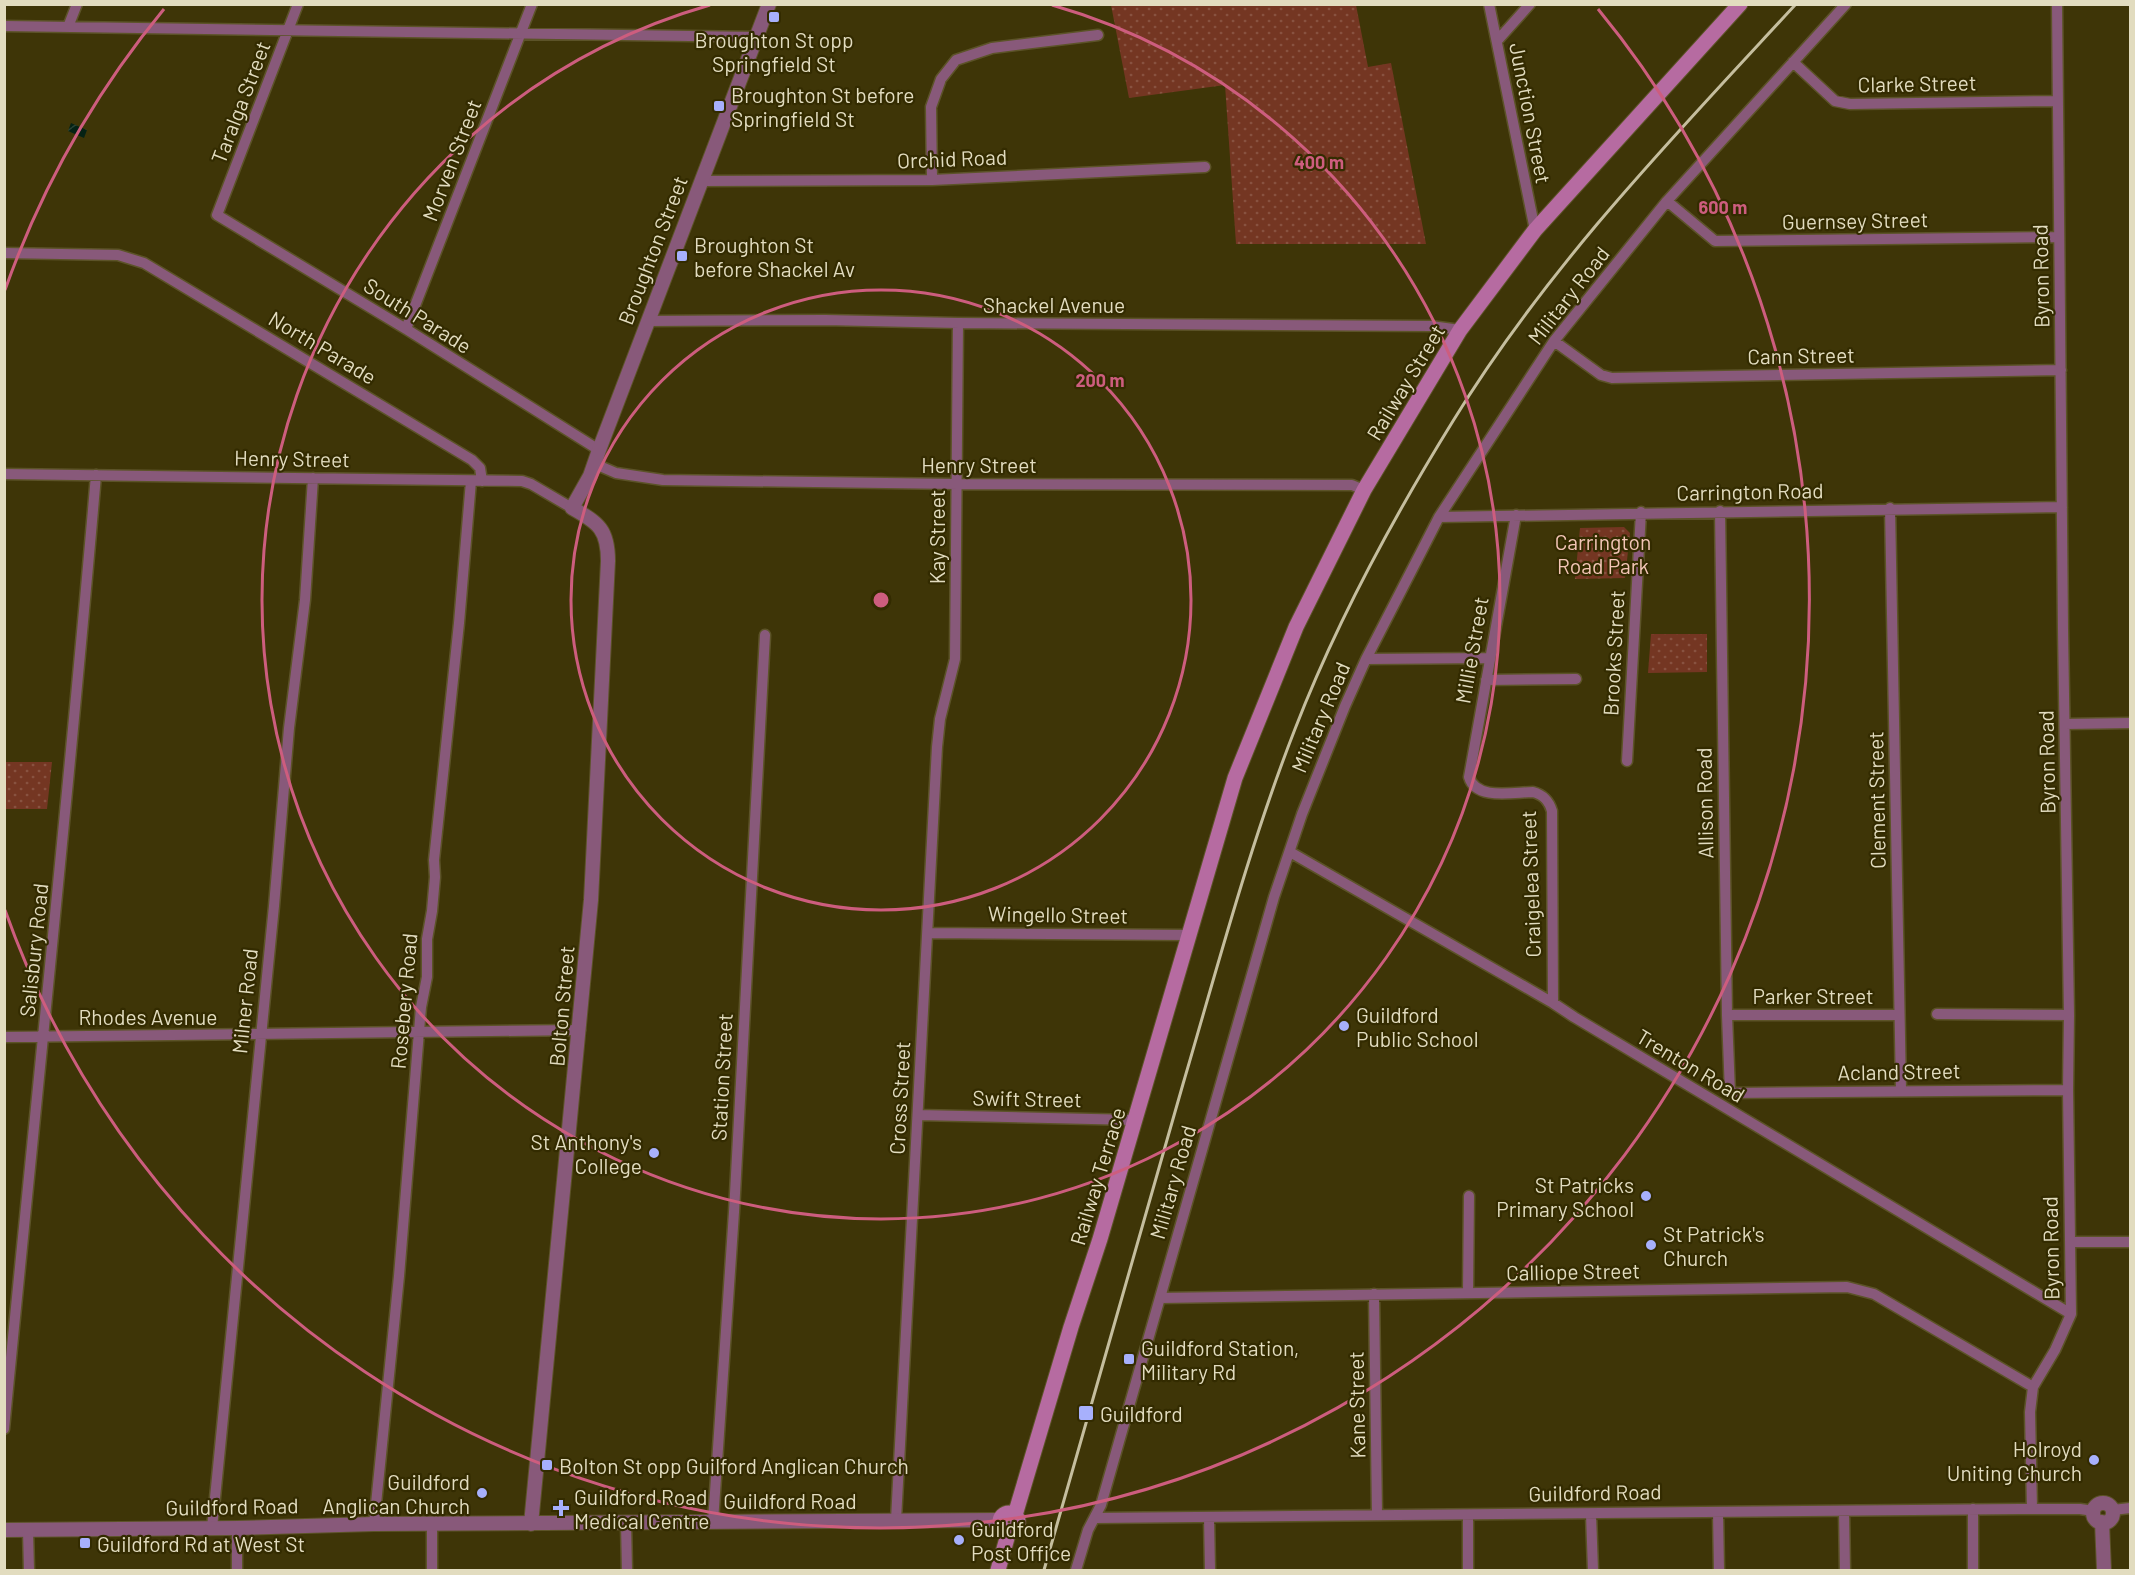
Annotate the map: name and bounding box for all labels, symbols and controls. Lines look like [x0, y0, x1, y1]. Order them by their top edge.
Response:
marker: Broughton St opp Springfield St [767, 10, 781, 24]
place label: Broughton St opp Springfield St [695, 27, 854, 76]
street label: Taralga Street [205, 37, 275, 167]
street label: Junction Street [1505, 41, 1557, 185]
street label: Clarke Street [1857, 69, 1977, 97]
place label: Broughton St before Springfield St [731, 82, 914, 131]
street label: Morven Street [416, 96, 486, 224]
marker: Broughton St before Springfield St [712, 99, 726, 113]
street label: Orchid Road [896, 144, 1008, 172]
text: 400 m [1294, 151, 1344, 173]
street label: Broughton Street [612, 172, 692, 328]
text: 600 m [1699, 196, 1747, 218]
street label: Guernsey Street [1782, 206, 1928, 234]
street label: Byron Road [2027, 224, 2053, 328]
place label: Broughton St before Shackel Av [694, 232, 855, 281]
street label: Military Road [1522, 241, 1614, 349]
marker: Broughton St before Shackel Av [675, 249, 689, 263]
street label: South Parade [360, 272, 476, 358]
street label: Shackel Avenue [983, 292, 1125, 317]
street label: North Parade [265, 305, 381, 389]
street label: Railway Street [1361, 320, 1449, 444]
street label: Cann Street [1747, 342, 1855, 368]
text: 200 m [1075, 369, 1125, 391]
street label: Henry Street [234, 444, 350, 472]
street label: Henry Street [921, 452, 1037, 477]
street label: Carrington Road [1676, 477, 1824, 505]
street label: Kay Street [924, 490, 949, 584]
park label: Carrington Road Park [1555, 529, 1651, 578]
centre of rings [871, 590, 891, 610]
street label: Brooks Street [1597, 590, 1629, 716]
street label: Millie Street [1449, 595, 1493, 705]
street label: Military Road [1286, 658, 1354, 776]
street label: Byron Road [2033, 710, 2059, 814]
street label: Clement Street [1862, 731, 1890, 869]
street label: Allison Road [1691, 747, 1717, 859]
street label: Craigelea Street [1515, 810, 1545, 958]
street label: Salisbury Road [14, 882, 52, 1018]
street label: Wingello Street [988, 900, 1128, 928]
street label: Rosebery Road [385, 932, 421, 1070]
street label: Bolton Street [543, 945, 579, 1067]
street label: Milner Road [226, 947, 262, 1055]
street label: Parker Street [1752, 983, 1874, 1008]
place label: Guildford Public School [1356, 1002, 1479, 1051]
street label: Rhodes Avenue [79, 1004, 217, 1029]
street label: Station Street [705, 1013, 737, 1141]
marker: Guildford Public School [1337, 1019, 1351, 1033]
street label: Trenton Road [1632, 1023, 1750, 1107]
street label: Cross Street [884, 1041, 914, 1155]
street label: Acland Street [1837, 1057, 1961, 1085]
street label: Swift Street [972, 1085, 1082, 1111]
street label: Railway Terrace [1064, 1104, 1130, 1248]
street label: Military Road [1144, 1122, 1200, 1242]
place label: St Anthony's College [530, 1129, 642, 1178]
marker: St Anthony's College [647, 1146, 661, 1160]
place label: St Patricks Primary School [1496, 1172, 1634, 1221]
marker: St Patricks Primary School [1639, 1189, 1653, 1203]
street label: Byron Road [2037, 1196, 2063, 1300]
place label: St Patrick's Church [1663, 1221, 1765, 1270]
marker: St Patrick's Church [1644, 1238, 1658, 1252]
street label: Calliope Street [1506, 1257, 1640, 1285]
place label: Guildford Station, Military Rd [1141, 1335, 1299, 1384]
street label: Kane Street [1343, 1351, 1369, 1459]
marker: Guildford Station, Military Rd [1122, 1352, 1136, 1366]
place label: Guildford [1100, 1401, 1183, 1426]
marker: Guildford [1077, 1404, 1095, 1422]
place label: Holroyd Uniting Church [1947, 1436, 2082, 1485]
place label: Bolton St opp Guilford Anglican Church [559, 1453, 909, 1478]
marker: Holroyd Uniting Church [2087, 1453, 2101, 1467]
marker: Bolton St opp Guilford Anglican Church [540, 1458, 554, 1472]
place label: Guildford Anglican Church [322, 1469, 470, 1518]
street label: Guildford Road [1528, 1478, 1662, 1506]
place label: Guildford Road Medical Centre [574, 1484, 709, 1533]
marker: Guildford Anglican Church [475, 1486, 489, 1500]
street label: Guildford Road [723, 1488, 857, 1513]
street label: Guildford Road [165, 1492, 299, 1520]
marker: Guildford Road Medical Centre [552, 1499, 570, 1517]
place label: Guildford Post Office [971, 1516, 1071, 1565]
place label: Guildford Rd at West St [97, 1531, 305, 1556]
marker: Guildford Post Office [952, 1533, 966, 1547]
marker: Guildford Rd at West St [78, 1536, 92, 1550]

